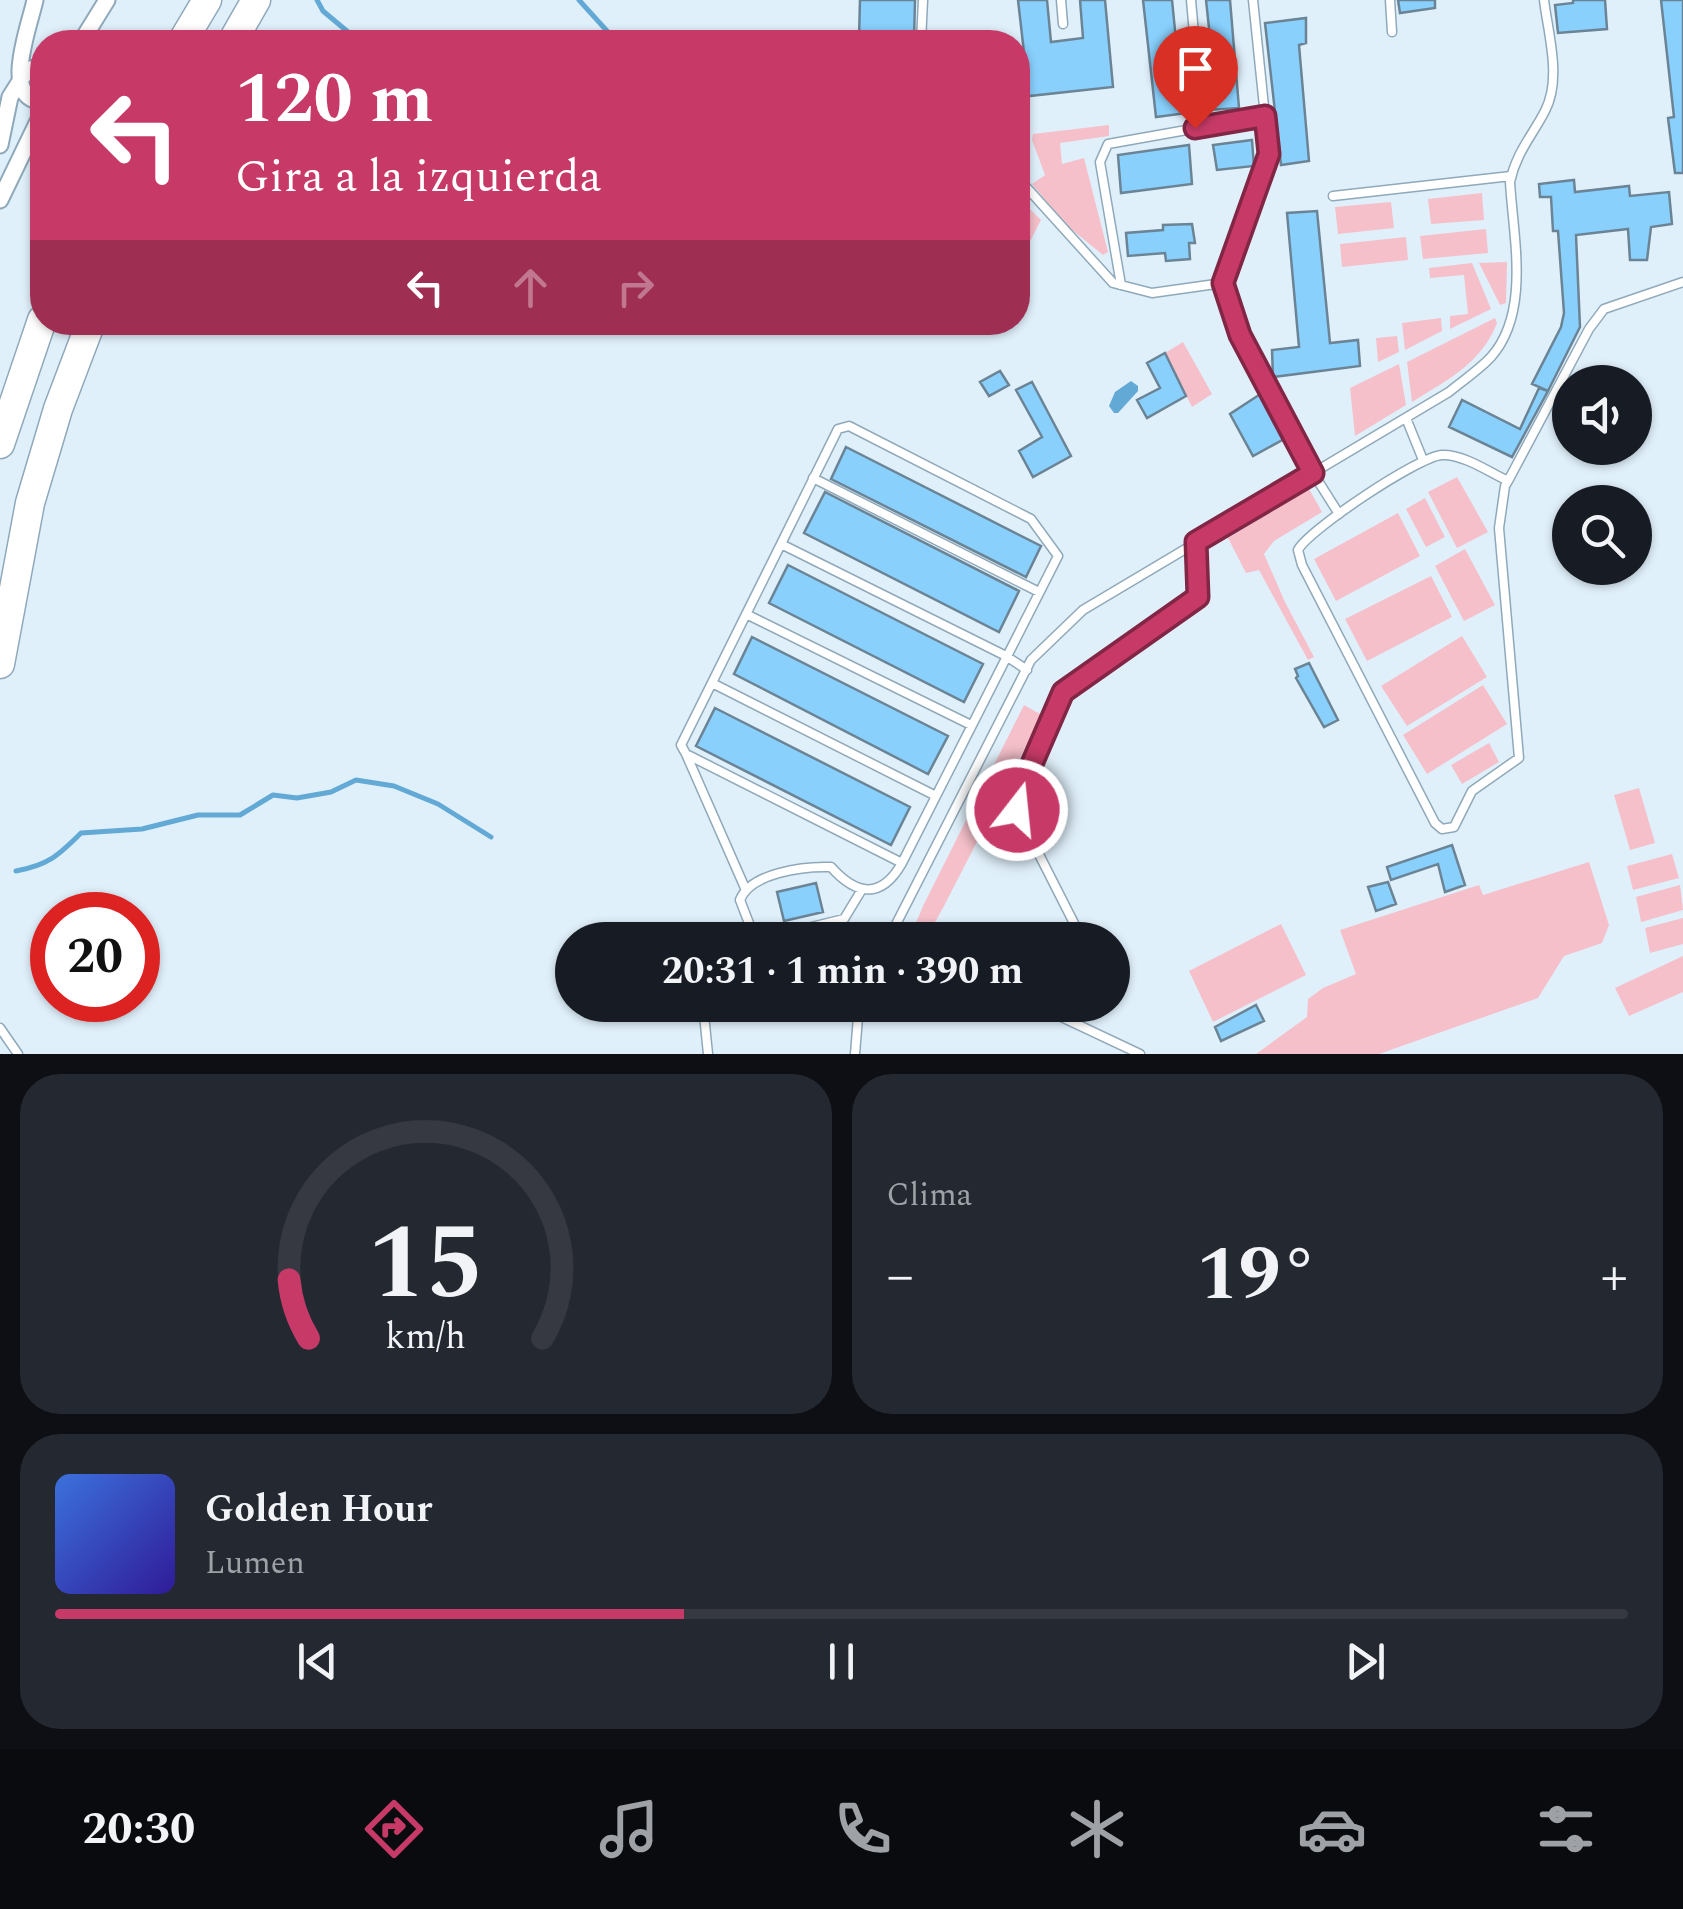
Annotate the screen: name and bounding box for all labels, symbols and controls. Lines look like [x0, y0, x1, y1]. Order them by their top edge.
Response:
pin [1153, 26, 1238, 129]
icon: arrive [1168, 41, 1223, 96]
text: 120 m [235, 47, 433, 153]
icon: left [70, 70, 200, 200]
text: Gira a la izquierda [235, 143, 602, 212]
icon: left [398, 260, 453, 315]
icon: ahead [503, 260, 558, 315]
icon: right [608, 260, 663, 315]
map controls [1552, 365, 1652, 585]
button: sound [1552, 365, 1652, 465]
button: search [1552, 485, 1652, 585]
position arrow [965, 758, 1069, 862]
speed limit sign: 20 [30, 892, 160, 1022]
text: 20:31 · 1 min · 390 m [662, 943, 1023, 1001]
text: Clima [887, 1171, 972, 1220]
text: 15 [367, 1186, 484, 1344]
text: 19° [1196, 1219, 1318, 1333]
text: − [887, 1235, 914, 1318]
text: + [1600, 1235, 1628, 1318]
text: km/h [386, 1310, 466, 1365]
text: Golden Hour [205, 1481, 432, 1539]
text: Lumen [205, 1539, 305, 1588]
icon: previous [290, 1634, 345, 1689]
icon: pause [814, 1634, 869, 1689]
icon: next [1338, 1634, 1393, 1689]
icon: directions [359, 1794, 429, 1864]
icon: music [594, 1794, 664, 1864]
icon: phone [828, 1794, 898, 1864]
icon: climate [1062, 1794, 1132, 1864]
icon: car [1297, 1794, 1367, 1864]
icon: filters [1531, 1794, 1601, 1864]
text: 20:30 [82, 1795, 195, 1864]

